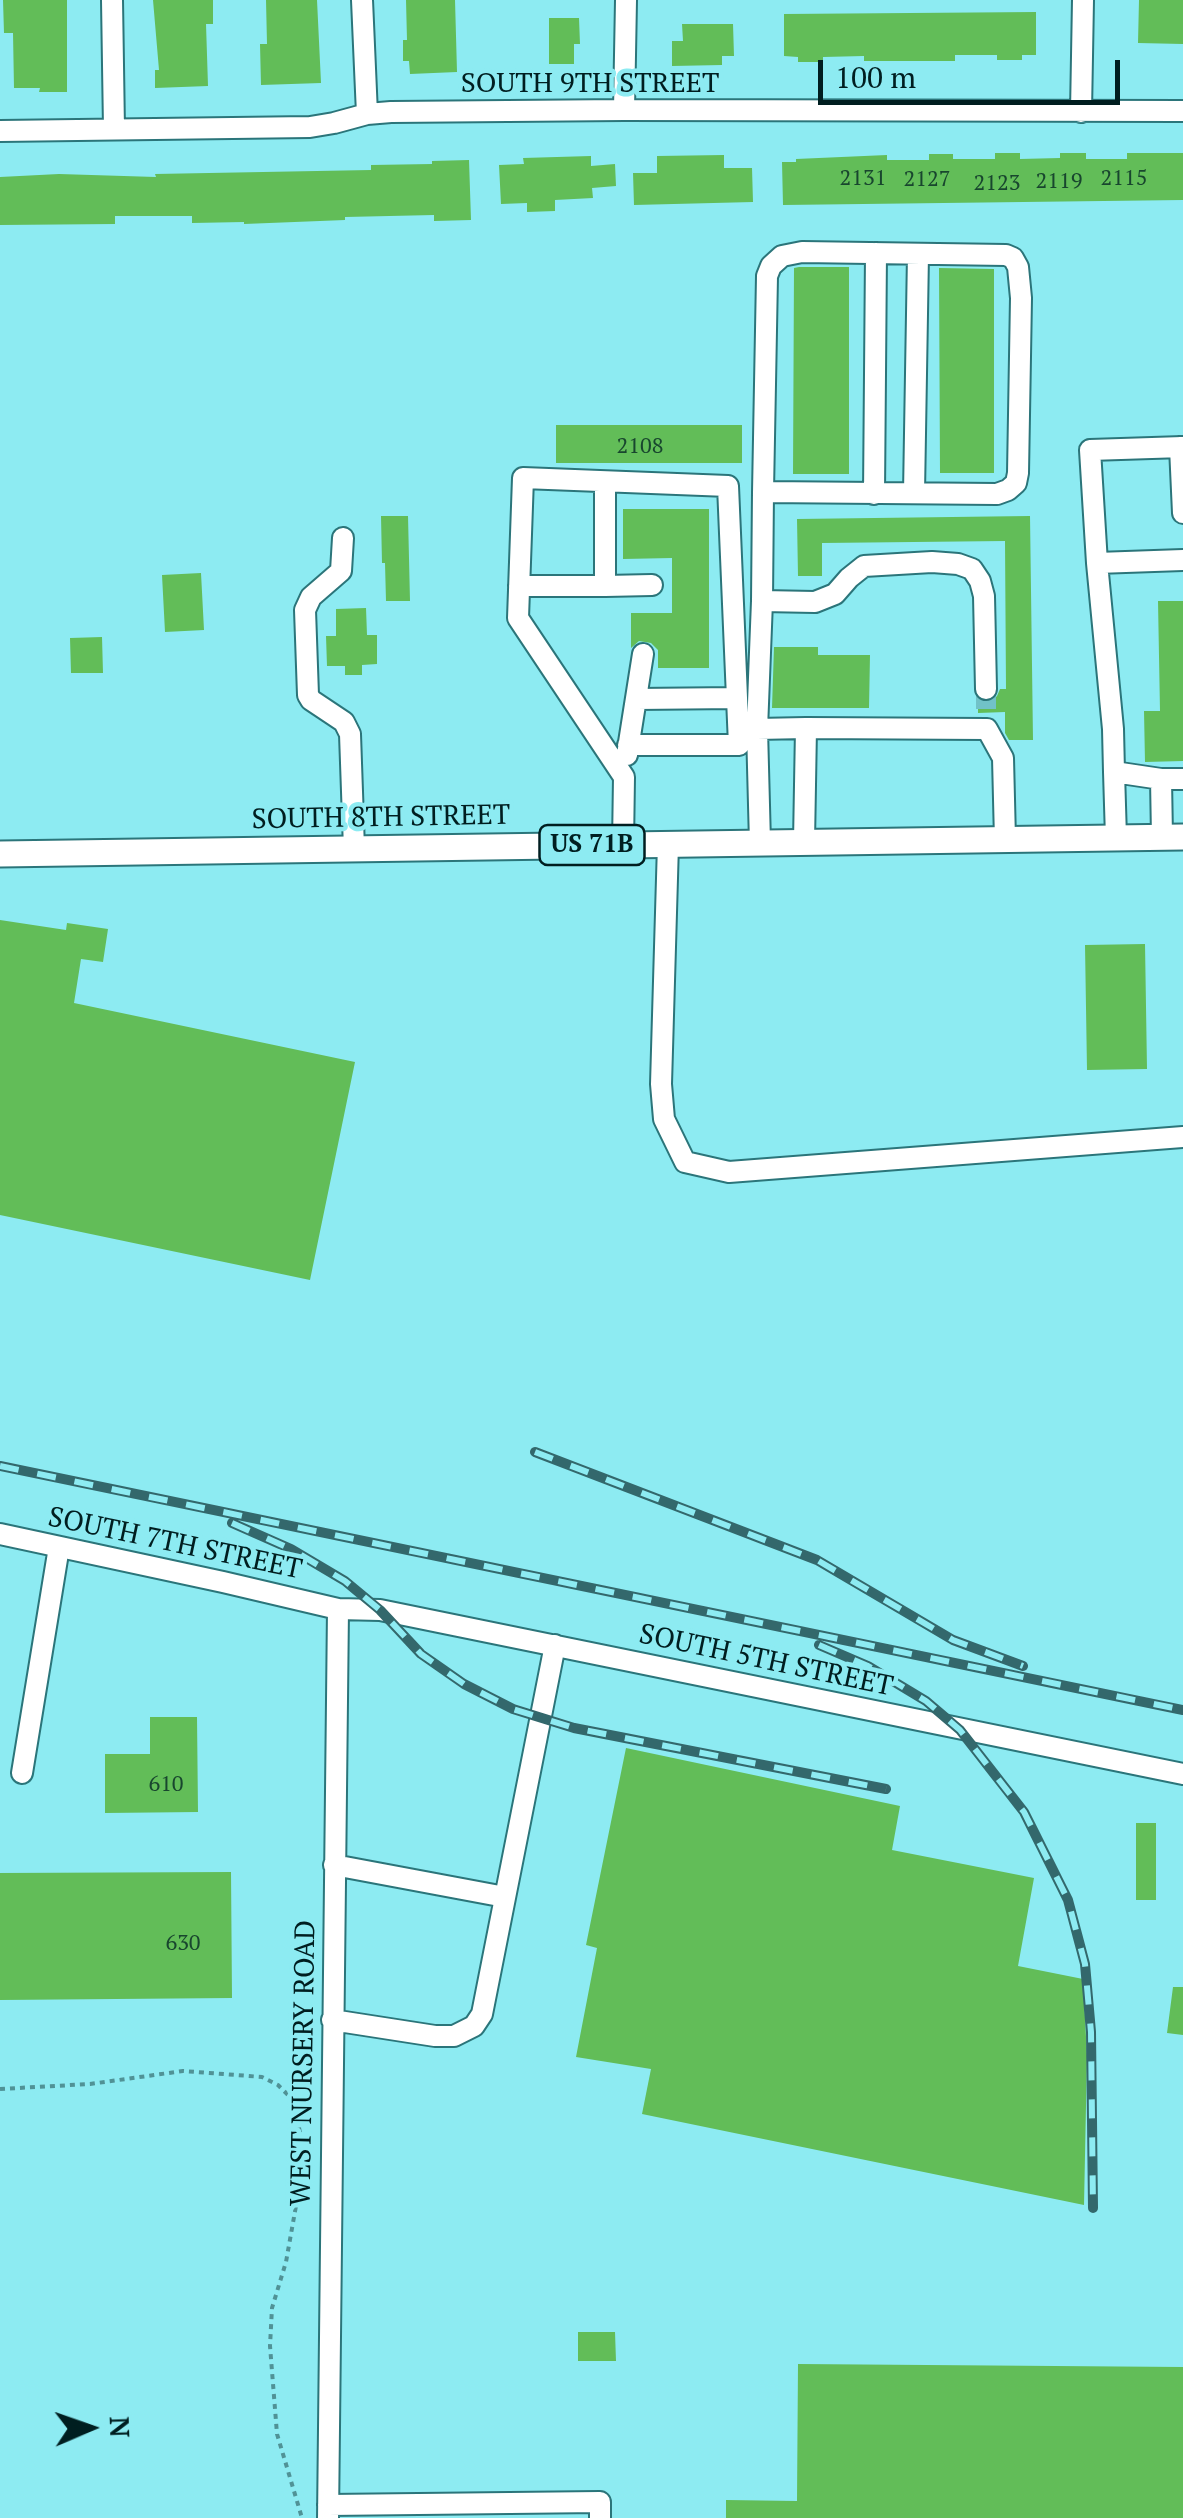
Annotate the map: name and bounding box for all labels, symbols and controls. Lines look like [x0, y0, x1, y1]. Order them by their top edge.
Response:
scale bar [823, 40, 1126, 102]
text: 100 m [835, 57, 916, 97]
street label: SOUTH 9TH STREET [461, 67, 719, 101]
house number: 2131 [840, 166, 886, 192]
house number: 2115 [1101, 166, 1147, 192]
house number: 2127 [904, 167, 950, 193]
house number: 2119 [1036, 169, 1082, 195]
house number: 2123 [974, 171, 1020, 197]
house number: 2108 [617, 434, 663, 460]
street label: SOUTH 8TH STREET [251, 799, 511, 837]
road number: US 71B [540, 825, 644, 865]
street label: SOUTH 7TH STREET [45, 1501, 305, 1587]
street label: SOUTH 5TH STREET [636, 1618, 896, 1704]
house number: 610 [148, 1772, 184, 1798]
street label: WEST NURSERY ROAD [285, 1920, 323, 2206]
house number: 630 [165, 1931, 201, 1957]
north arrow [40, 2378, 140, 2478]
text: N [102, 2416, 139, 2438]

